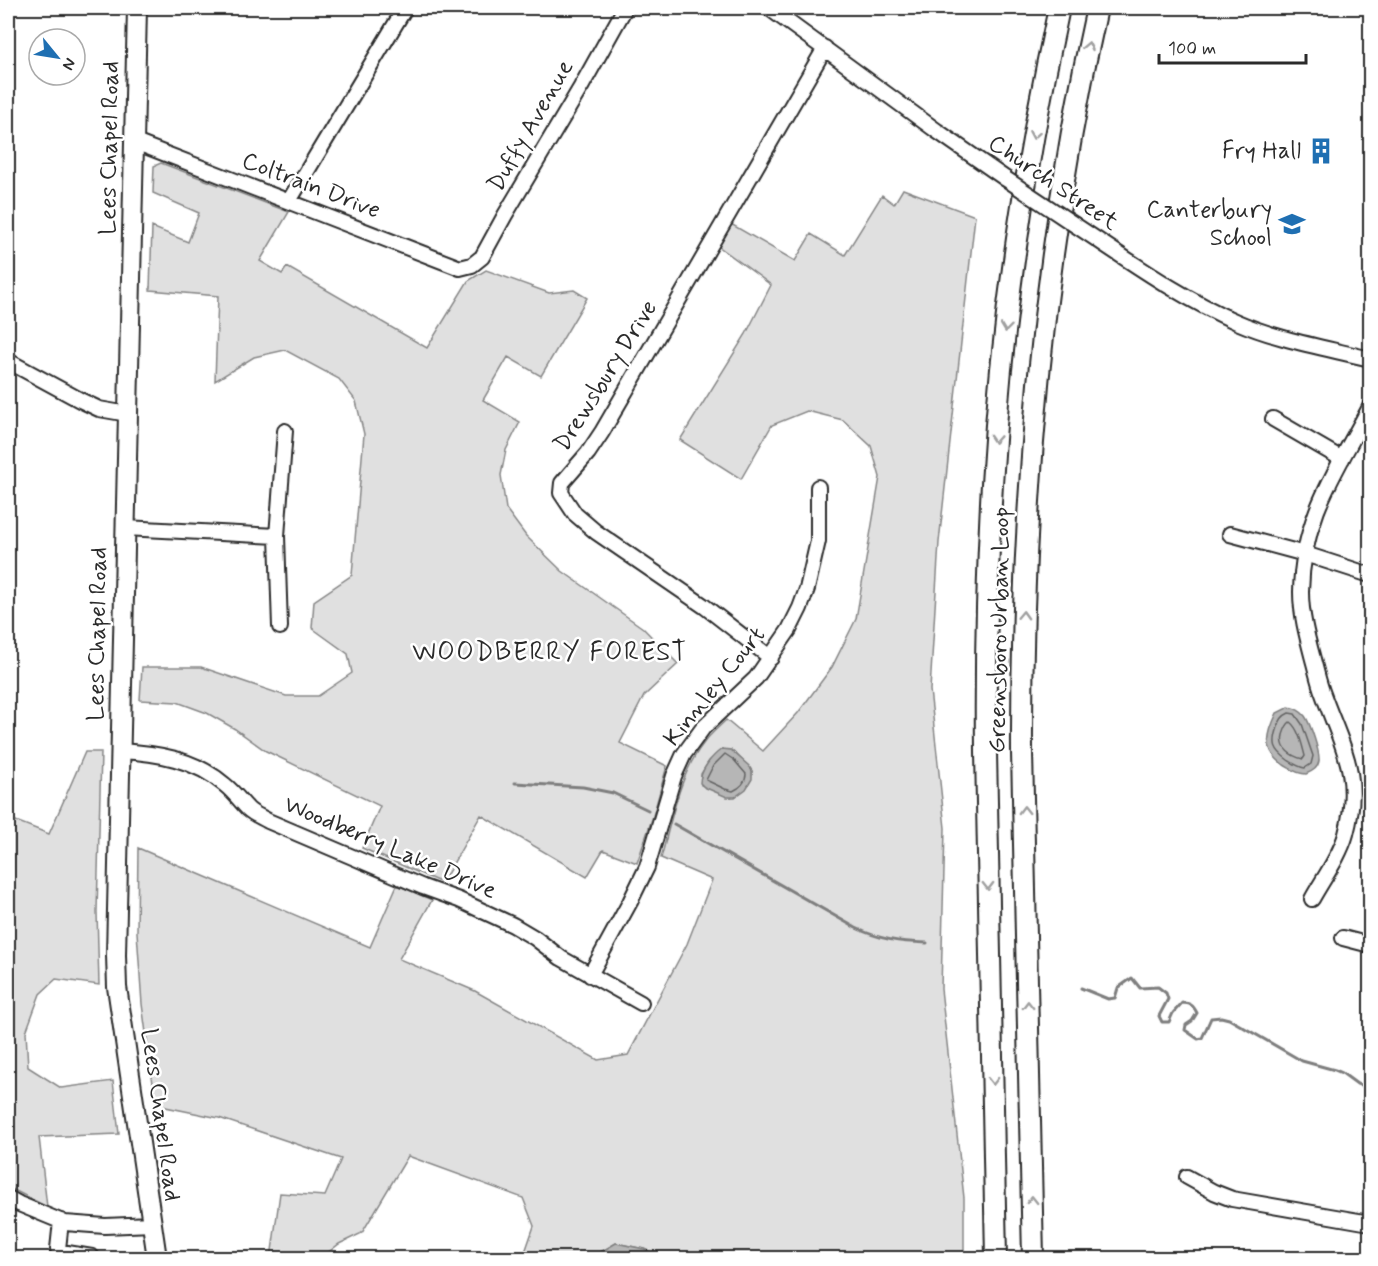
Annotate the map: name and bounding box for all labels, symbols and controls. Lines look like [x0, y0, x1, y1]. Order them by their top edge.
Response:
north arrow [27, 27, 87, 87]
scale bar [1159, 27, 1306, 65]
text: 100 m [1168, 37, 1216, 61]
one-way arrow [1081, 41, 1094, 51]
text: N [57, 54, 80, 74]
street label: Duffy Avenue [481, 54, 581, 197]
street label: Lees Chapel Road [93, 61, 127, 235]
street label: Church Street [982, 128, 1124, 238]
one-way arrow [1028, 130, 1041, 140]
place label: Fry Hall [1222, 136, 1301, 167]
building icon: Fry Hall [1306, 136, 1336, 166]
street label: Coltrain Drive [237, 145, 385, 227]
place label: Canterbury School [1146, 195, 1272, 254]
school or university icon: Canterbury School [1277, 209, 1307, 239]
street label: Drewsbury Drive [547, 295, 665, 457]
one-way arrow [1001, 324, 1013, 333]
one-way arrow [989, 435, 1002, 444]
street label: Greensboro Urban Loop [982, 507, 1018, 753]
street label: Lees Chapel Road [81, 547, 115, 721]
one-way arrow [1017, 611, 1029, 620]
street label: Kinnley Court [657, 621, 773, 753]
district label: WOODBERRY FOREST [412, 636, 688, 670]
street label: Woodberry Lake Drive [279, 789, 501, 907]
one-way arrow [1017, 806, 1030, 815]
one-way arrow [982, 881, 995, 890]
one-way arrow [1022, 1001, 1034, 1010]
street label: Lees Chapel Road [133, 1027, 187, 1203]
one-way arrow [986, 1076, 999, 1085]
one-way arrow [1026, 1196, 1038, 1205]

